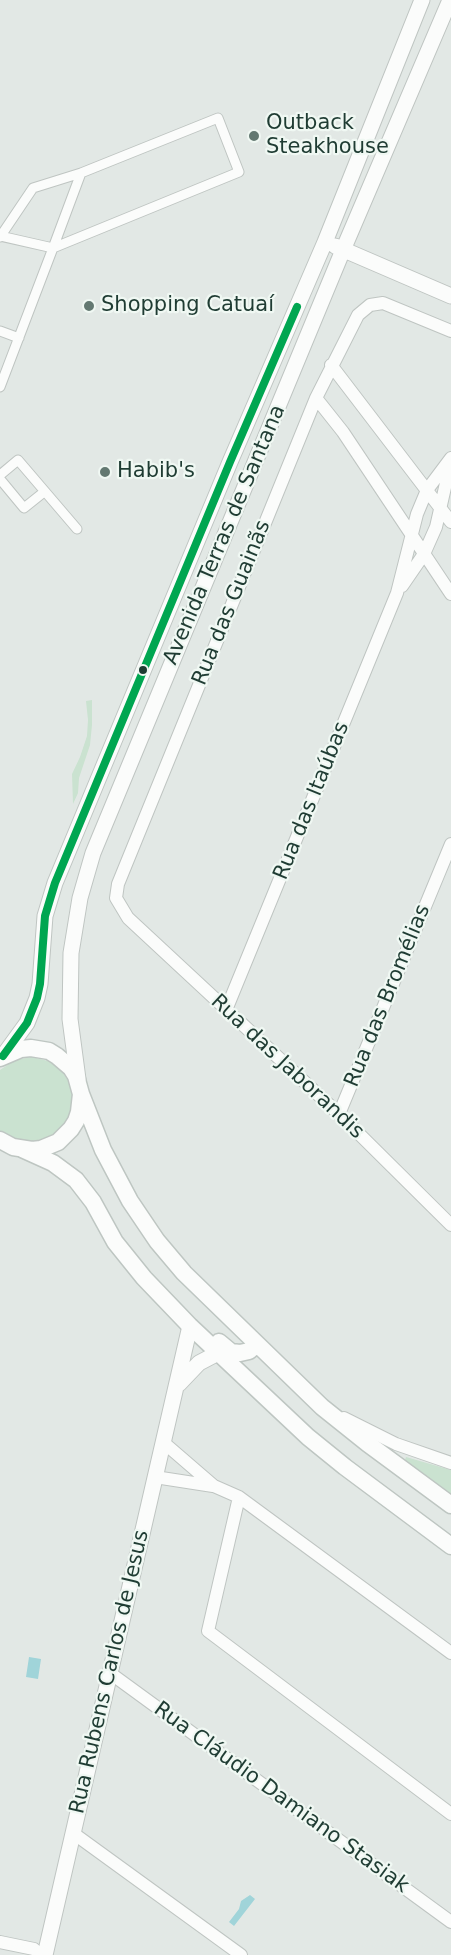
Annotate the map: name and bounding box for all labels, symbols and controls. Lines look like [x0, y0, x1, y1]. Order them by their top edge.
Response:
place label: Outback Steakhouse [266, 111, 389, 161]
marker: Outback Steakhouse [247, 129, 261, 143]
place label: Shopping Catuaí [101, 293, 274, 319]
marker: Shopping Catuaí [82, 299, 96, 313]
street label: Avenida Terras de Santana [159, 401, 291, 669]
place label: Habib's [117, 459, 195, 485]
marker: Habib's [98, 465, 112, 479]
street label: Rua das Guainãs [187, 517, 277, 689]
unlabelled marker [137, 664, 149, 676]
street label: Rua das Itaúbas [269, 718, 355, 884]
street label: Rua das Bromélias [340, 901, 436, 1091]
street label: Rua das Jaborandis [205, 989, 369, 1145]
street label: Rua Rubens Carlos de Jesus [65, 1528, 155, 1816]
street label: Rua Cláudio Damiano Stasiak [149, 1697, 413, 1899]

